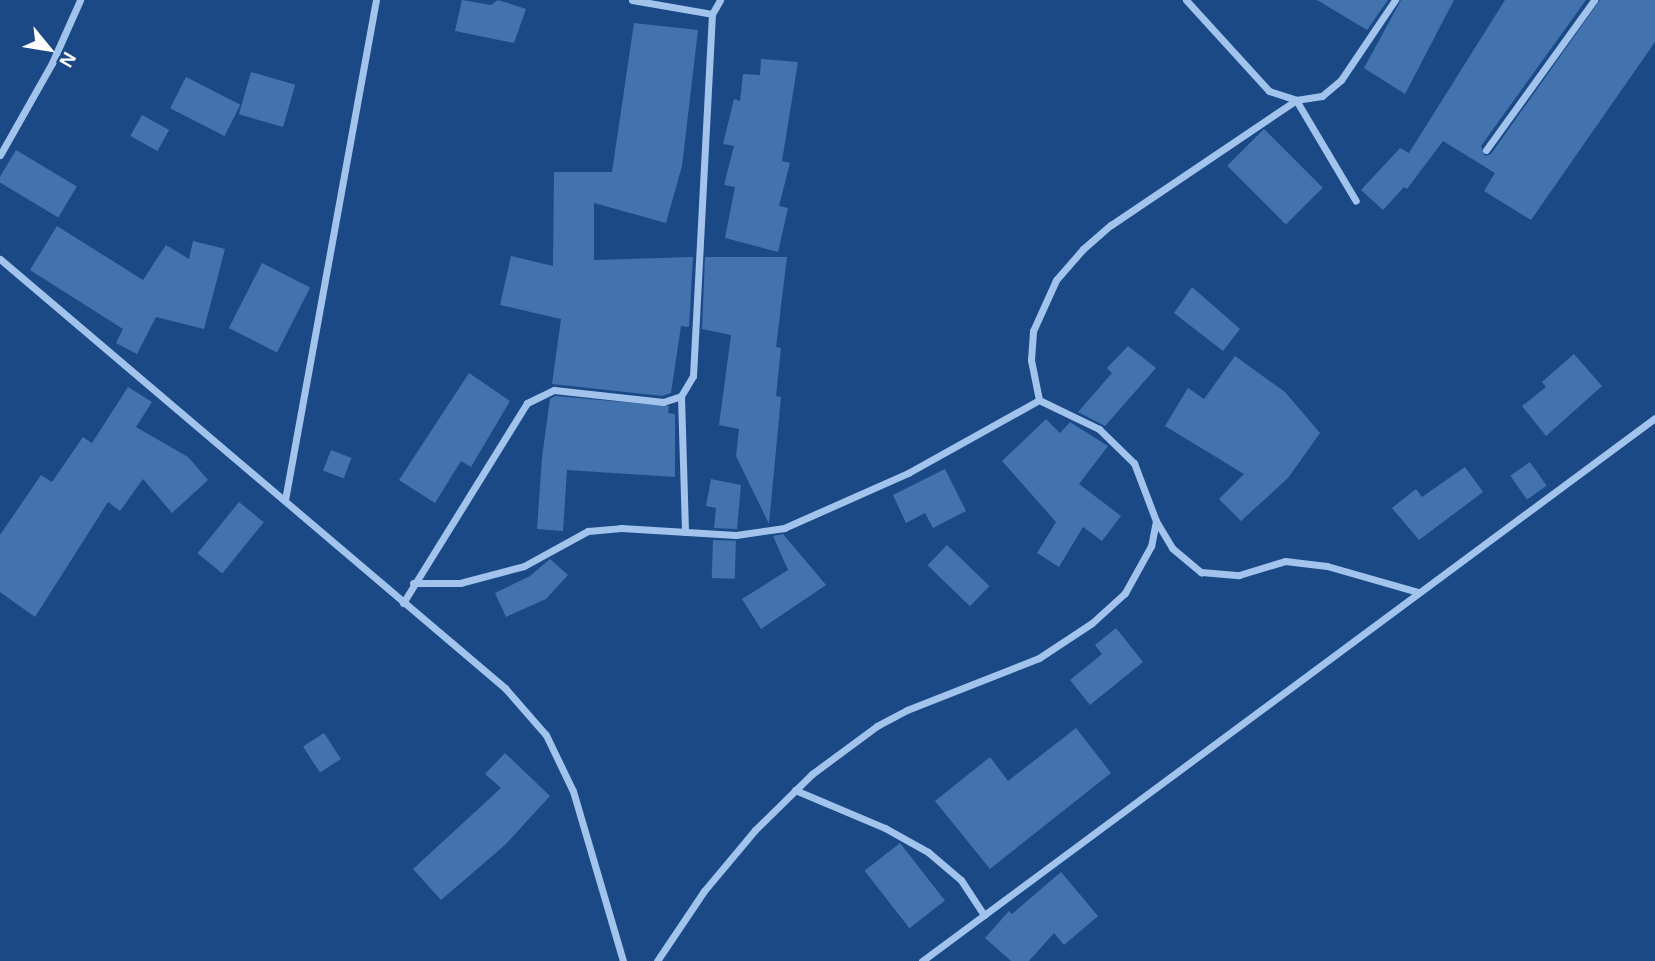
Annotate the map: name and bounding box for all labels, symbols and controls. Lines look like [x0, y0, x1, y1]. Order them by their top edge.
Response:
north arrow [14, 14, 84, 84]
text: N [55, 49, 80, 71]

